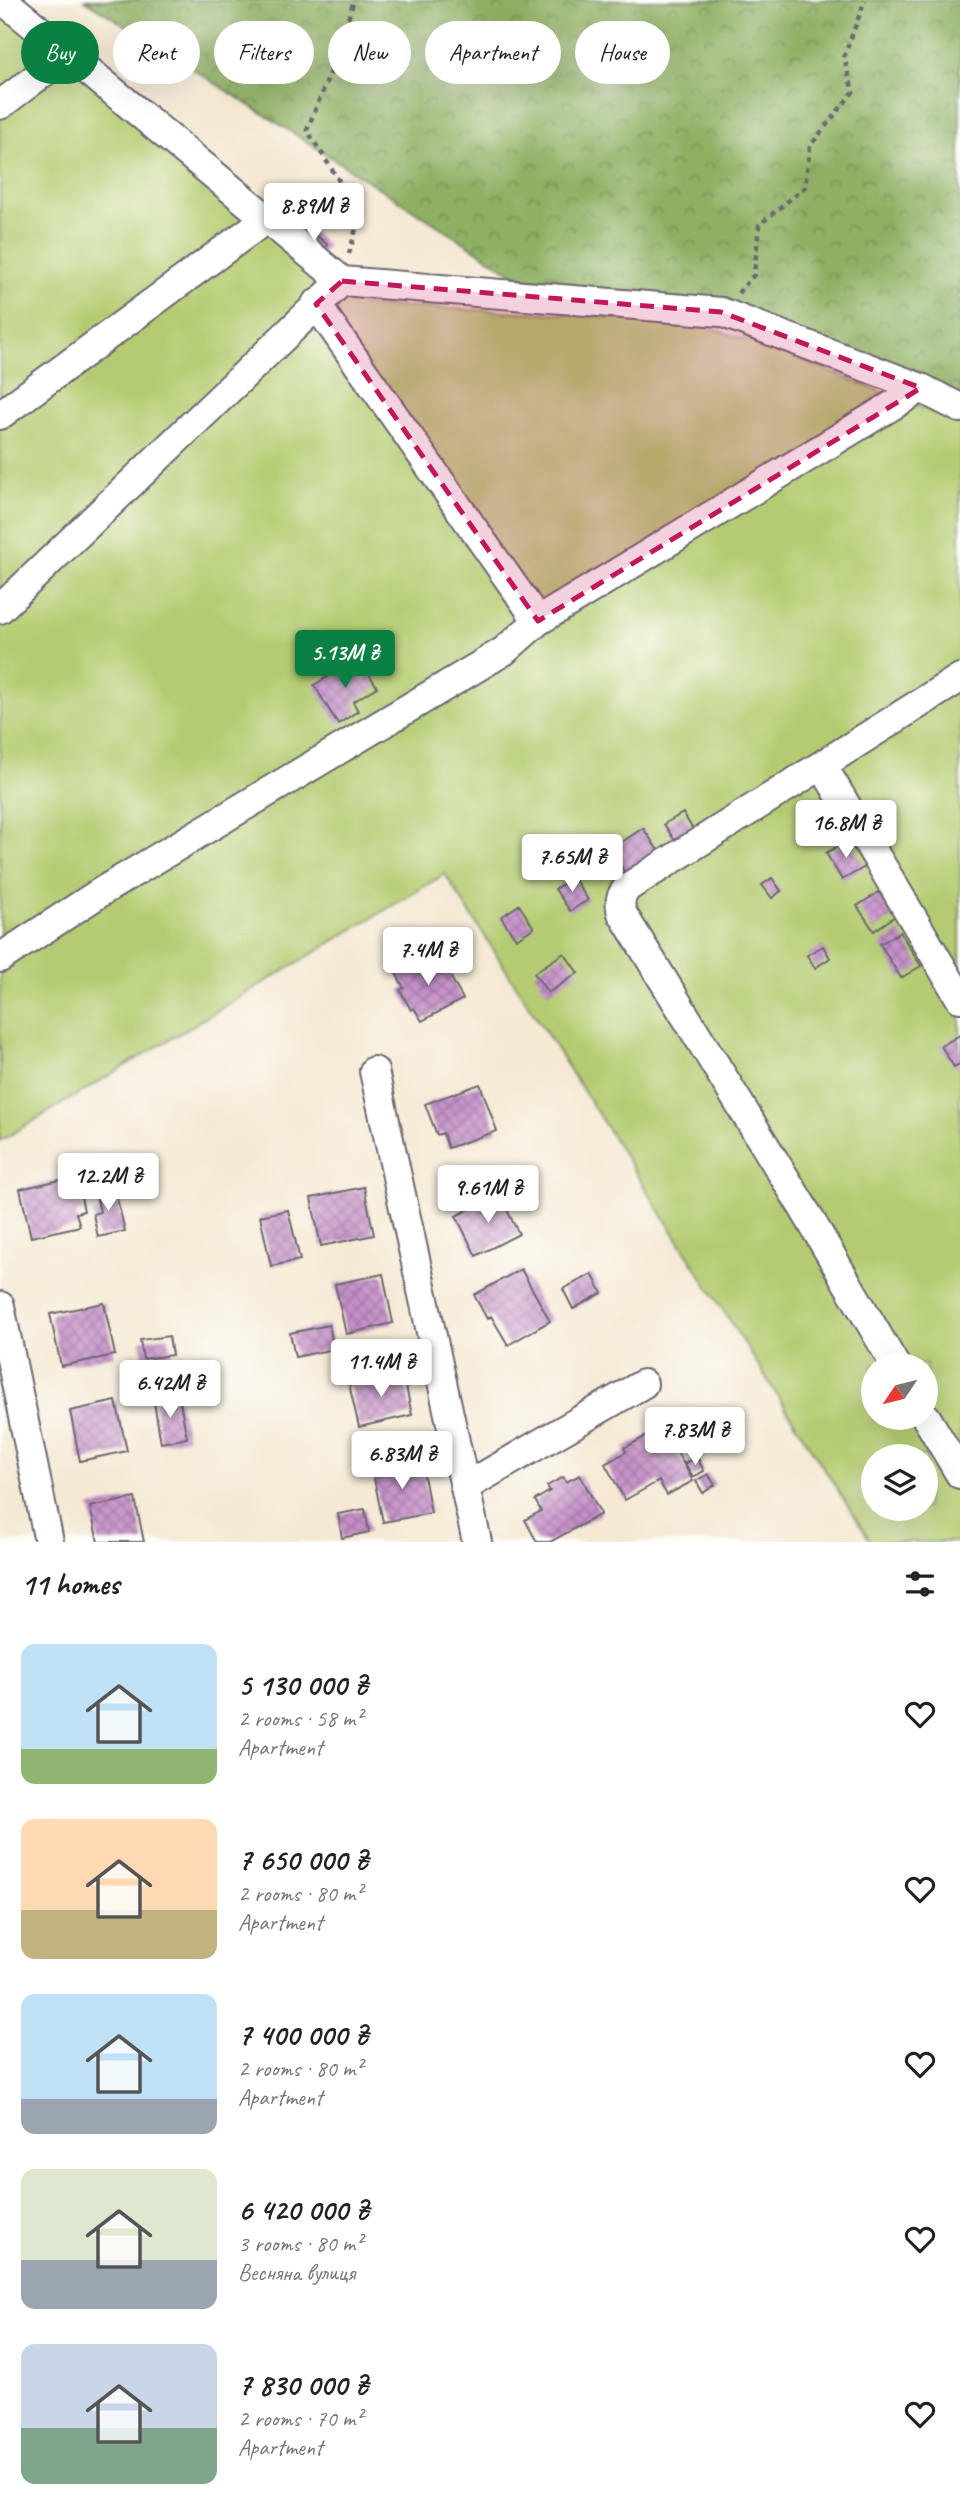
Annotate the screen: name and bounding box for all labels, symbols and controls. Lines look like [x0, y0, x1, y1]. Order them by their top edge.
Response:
chip: Buy [21, 21, 99, 84]
chip: Rent [113, 21, 200, 84]
chip: Filters [214, 21, 314, 84]
chip: New [328, 21, 411, 84]
chip: Apartment [425, 21, 561, 84]
chip: House [575, 21, 670, 84]
pin: 8.89M ₴ [249, 184, 379, 243]
text: 8.89M ₴ [280, 191, 348, 220]
pin: 5.13M ₴ [280, 630, 410, 690]
text: 5.13M ₴ [311, 638, 379, 667]
pin: 16.8M ₴ [781, 800, 911, 860]
text: 16.8M ₴ [812, 808, 880, 837]
pin: 7.65M ₴ [507, 834, 637, 894]
text: 7.65M ₴ [538, 842, 606, 871]
pin: 7.4M ₴ [371, 928, 485, 987]
text: 7.4M ₴ [399, 935, 457, 964]
pin: 12.2M ₴ [43, 1154, 173, 1213]
text: 12.2M ₴ [74, 1161, 142, 1190]
pin: 9.61M ₴ [423, 1166, 553, 1225]
text: 9.61M ₴ [454, 1173, 522, 1202]
pin: 11.4M ₴ [316, 1340, 446, 1399]
text: 11.4M ₴ [347, 1347, 415, 1376]
north arrow [861, 1353, 938, 1430]
map controls [861, 1353, 938, 1521]
pin: 6.42M ₴ [105, 1360, 235, 1420]
text: 6.42M ₴ [136, 1368, 204, 1397]
pin: 7.83M ₴ [630, 1408, 760, 1467]
text: 7.83M ₴ [661, 1415, 729, 1444]
pin: 6.83M ₴ [337, 1432, 467, 1491]
text: 6.83M ₴ [368, 1439, 436, 1468]
button: layers [861, 1444, 938, 1521]
text: 11 homes [21, 1565, 119, 1603]
icon: filters [901, 1565, 939, 1603]
text: 5 130 000 ₴ [238, 1666, 368, 1704]
icon: home [77, 1672, 161, 1756]
icon: heart [901, 1695, 939, 1733]
text: 2 rooms · 58 m² [238, 1704, 362, 1733]
text: Apartment [238, 1733, 323, 1762]
text: 7 650 000 ₴ [238, 1841, 368, 1879]
icon: home [77, 1847, 161, 1931]
icon: heart [901, 1870, 939, 1908]
text: 2 rooms · 80 m² [238, 1879, 362, 1908]
text: Apartment [238, 1908, 323, 1937]
text: 7 400 000 ₴ [238, 2016, 368, 2054]
icon: home [77, 2022, 161, 2106]
icon: heart [901, 2045, 939, 2083]
text: 2 rooms · 80 m² [238, 2054, 362, 2083]
text: Apartment [238, 2083, 323, 2112]
text: 6 420 000 ₴ [238, 2191, 369, 2229]
icon: home [77, 2197, 161, 2281]
icon: heart [901, 2220, 939, 2258]
text: 3 rooms · 80 m² [238, 2229, 362, 2258]
text: Весняна вулиця [238, 2258, 355, 2287]
text: 7 830 000 ₴ [238, 2366, 368, 2404]
icon: home [77, 2372, 161, 2456]
icon: heart [901, 2395, 939, 2433]
text: 2 rooms · 70 m² [238, 2404, 362, 2433]
text: Apartment [238, 2433, 323, 2462]

